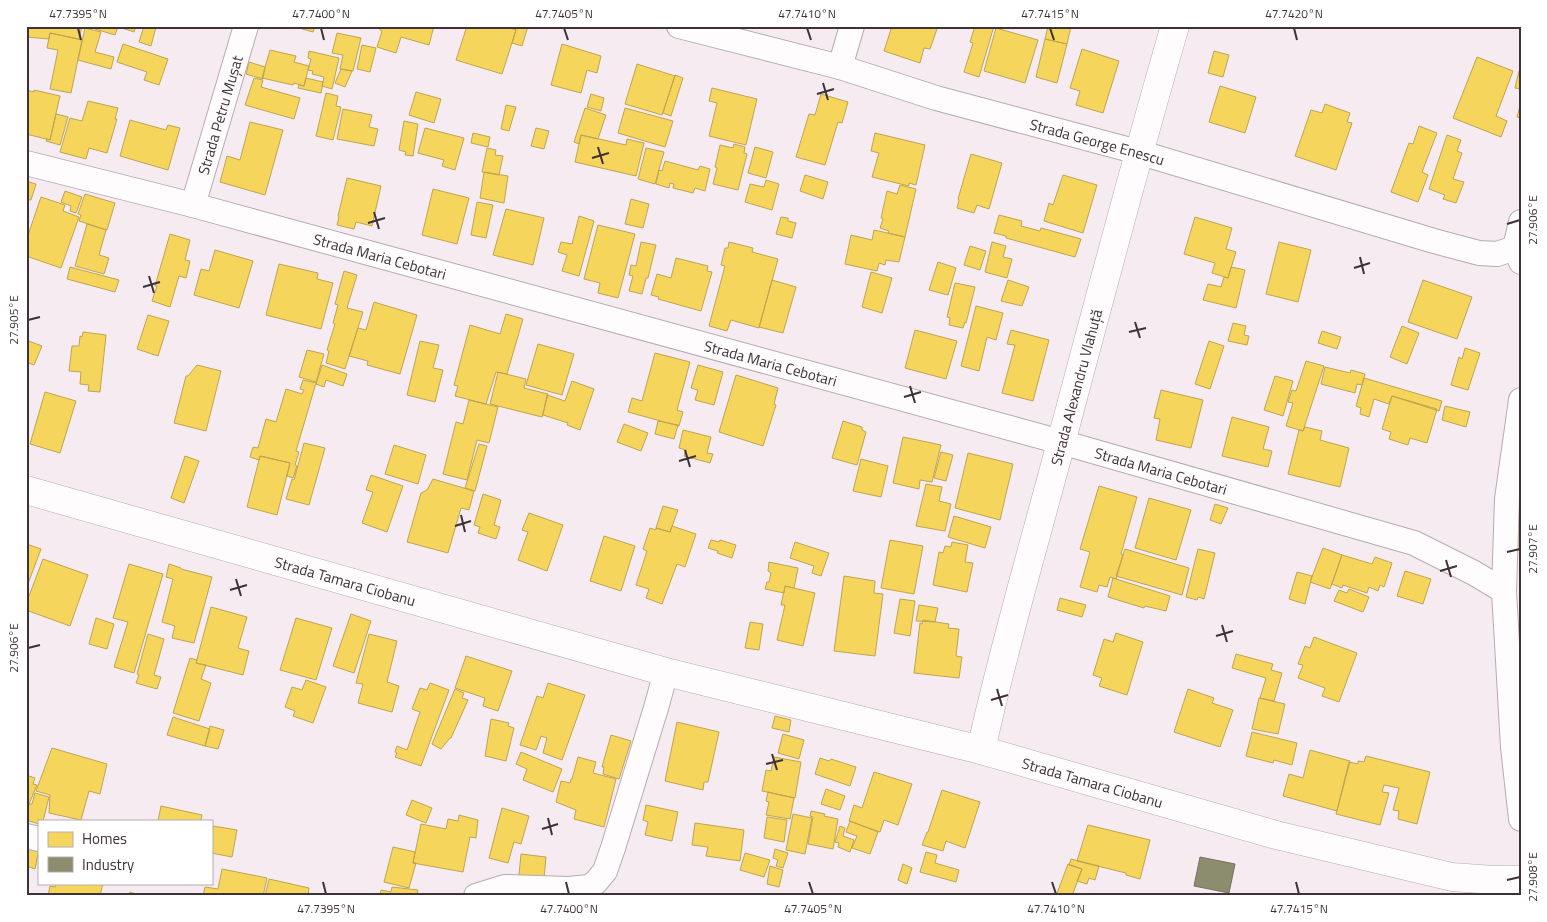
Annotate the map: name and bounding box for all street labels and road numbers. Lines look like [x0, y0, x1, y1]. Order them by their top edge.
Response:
street label: Strada Petru Mușat [191, 52, 248, 177]
street label: Strada George Enescu [1027, 112, 1167, 171]
street label: Strada Maria Cebotari [311, 227, 449, 285]
street label: Strada Аlexandru Vlahuță [1044, 306, 1108, 468]
street label: Strada Maria Cebotari [702, 334, 840, 392]
street label: Strada Maria Cebotari [1092, 441, 1230, 500]
street label: Strada Tamara Ciobanu [272, 550, 419, 612]
street label: Strada Tamara Ciobanu [1019, 751, 1166, 813]

